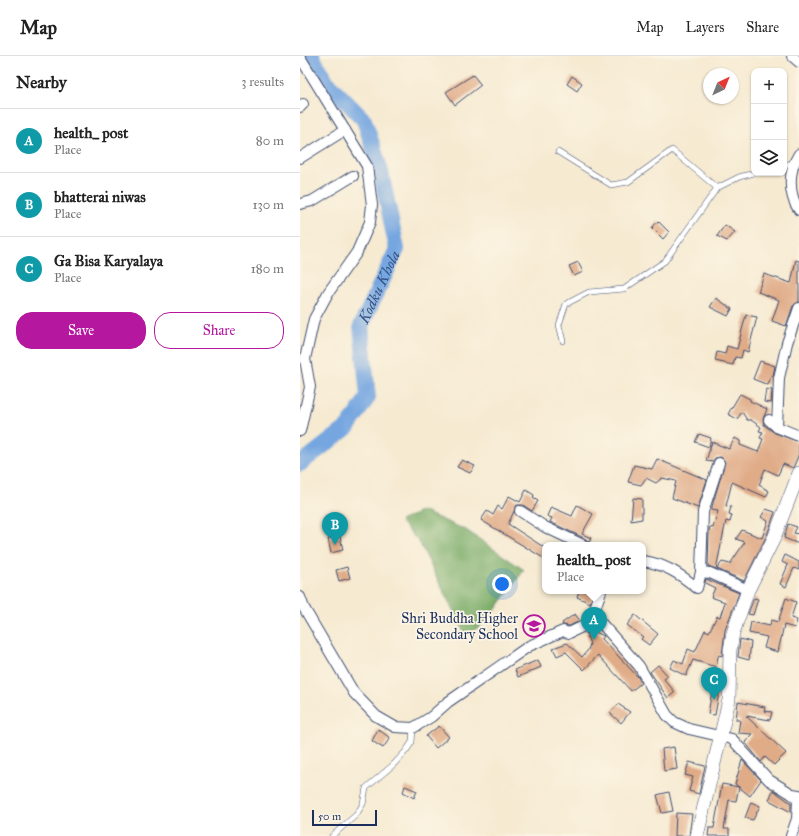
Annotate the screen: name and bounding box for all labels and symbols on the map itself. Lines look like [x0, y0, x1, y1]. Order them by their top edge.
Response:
north arrow [703, 68, 739, 104]
water label: Kodku Khola [354, 248, 404, 327]
pin: B [322, 512, 348, 545]
your location [492, 574, 512, 594]
pin: A [581, 607, 607, 640]
place label: Shri Buddha Higher Secondary School [401, 610, 519, 643]
school or university icon: Shri Buddha Higher Secondary School [521, 613, 547, 639]
pin: C [701, 667, 727, 700]
scale bar [312, 808, 377, 827]

